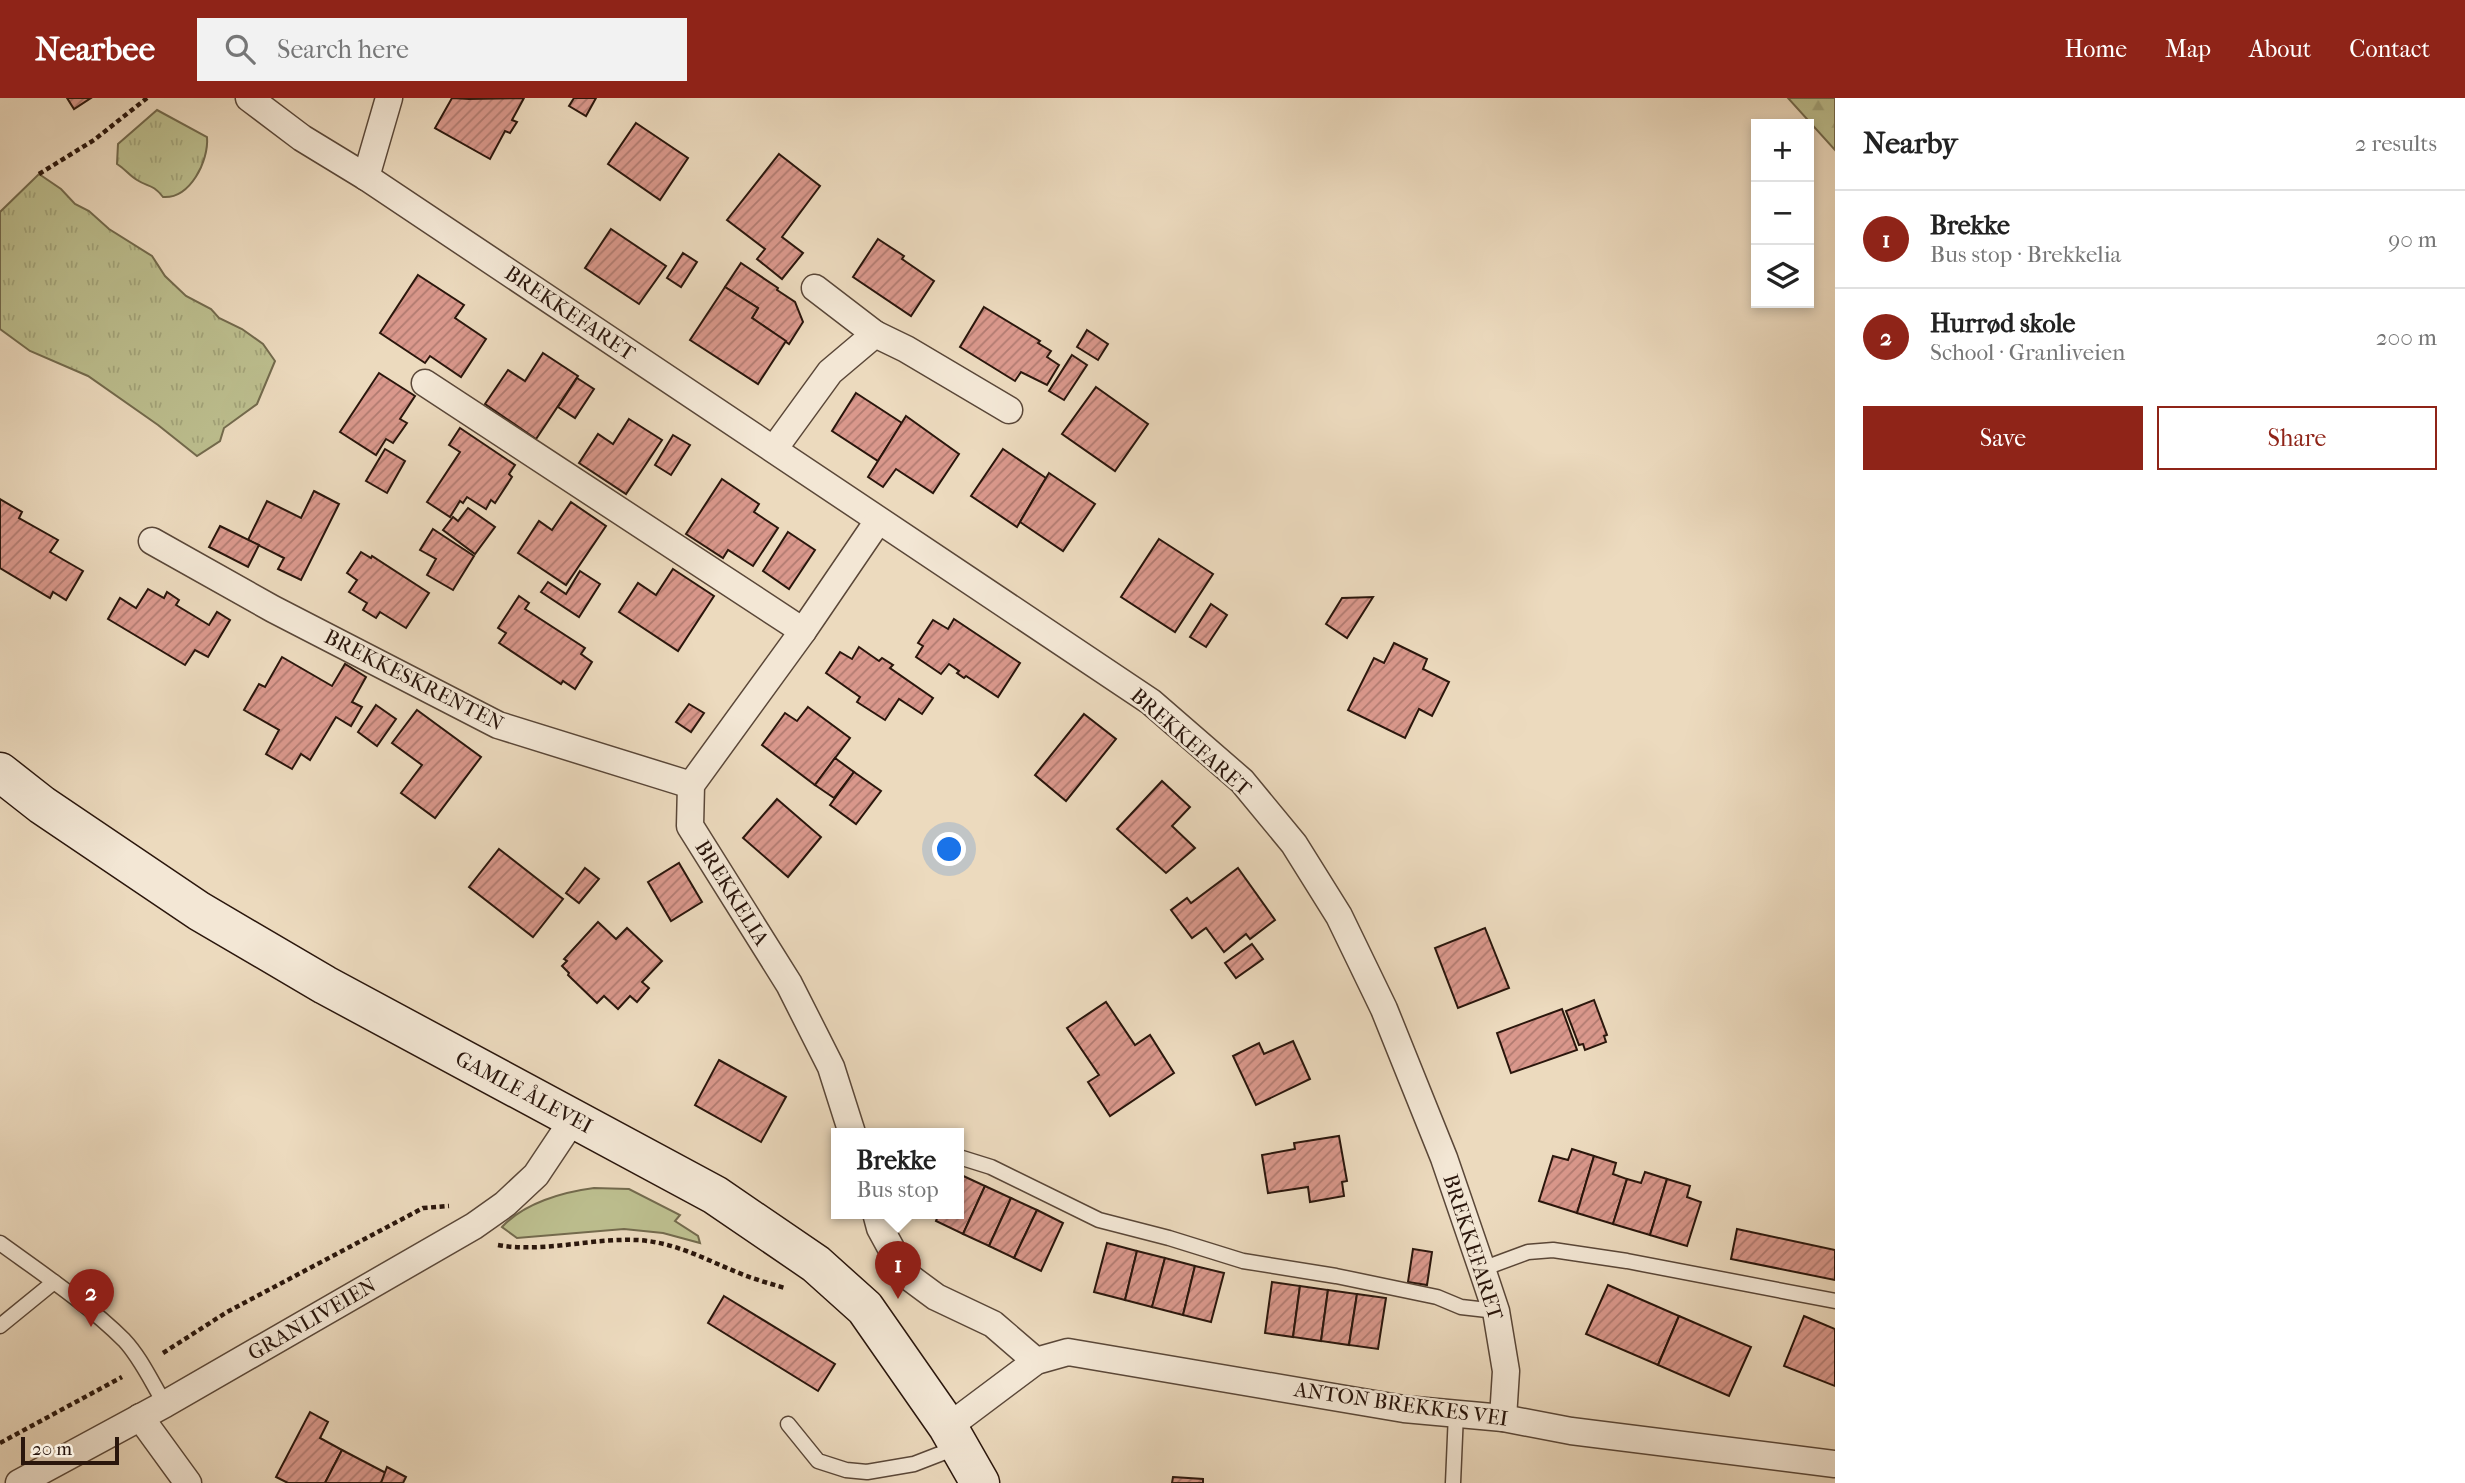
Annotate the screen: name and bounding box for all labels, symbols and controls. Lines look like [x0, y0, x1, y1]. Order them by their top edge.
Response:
search box [197, 18, 687, 81]
text: Nearbee [35, 30, 155, 69]
icon: search [221, 30, 259, 68]
text: Search here [277, 34, 409, 65]
text: Home [2065, 35, 2127, 63]
text: Map [2165, 35, 2211, 63]
text: About [2249, 35, 2311, 63]
text: Contact [2349, 35, 2430, 63]
map controls [1751, 119, 1814, 308]
button: + [1751, 119, 1814, 182]
text: Nearby [1863, 126, 1958, 161]
text: 2 results [2355, 130, 2437, 157]
button: − [1751, 182, 1814, 245]
text: Brekke [1930, 210, 2010, 241]
text: 1 [1882, 226, 1890, 253]
text: 90 m [2388, 226, 2437, 253]
text: Bus stop · Brekkelia [1930, 241, 2121, 268]
button: layers [1751, 245, 1814, 308]
street label: BREKKEFARET [500, 261, 640, 366]
text: Hurrød skole [1930, 308, 2075, 339]
text: 2 [1880, 324, 1892, 351]
text: 200 m [2376, 324, 2437, 351]
text: School · Granliveien [1930, 339, 2125, 366]
button: Save [1863, 406, 2143, 470]
button: Share [2157, 406, 2437, 470]
street label: BREKKESKRENTEN [320, 624, 508, 736]
street label: BREKKEFARET [1126, 683, 1257, 801]
your location [932, 832, 966, 866]
street label: BREKKELIA [690, 836, 774, 950]
street label: GAMLE ÅLEVEI [452, 1046, 596, 1138]
popup [831, 1128, 964, 1219]
text: Brekke [856, 1145, 936, 1176]
street label: BREKKEFARET [1438, 1171, 1508, 1324]
text: Bus stop [856, 1176, 939, 1203]
pin: 1 [875, 1241, 921, 1299]
pin: 2 [68, 1269, 114, 1327]
street label: GRANLIVEIEN [244, 1273, 380, 1365]
street label: ANTON BREKKES VEI [1292, 1377, 1509, 1431]
scale bar [21, 1434, 119, 1466]
text: 20 m [32, 1438, 72, 1460]

